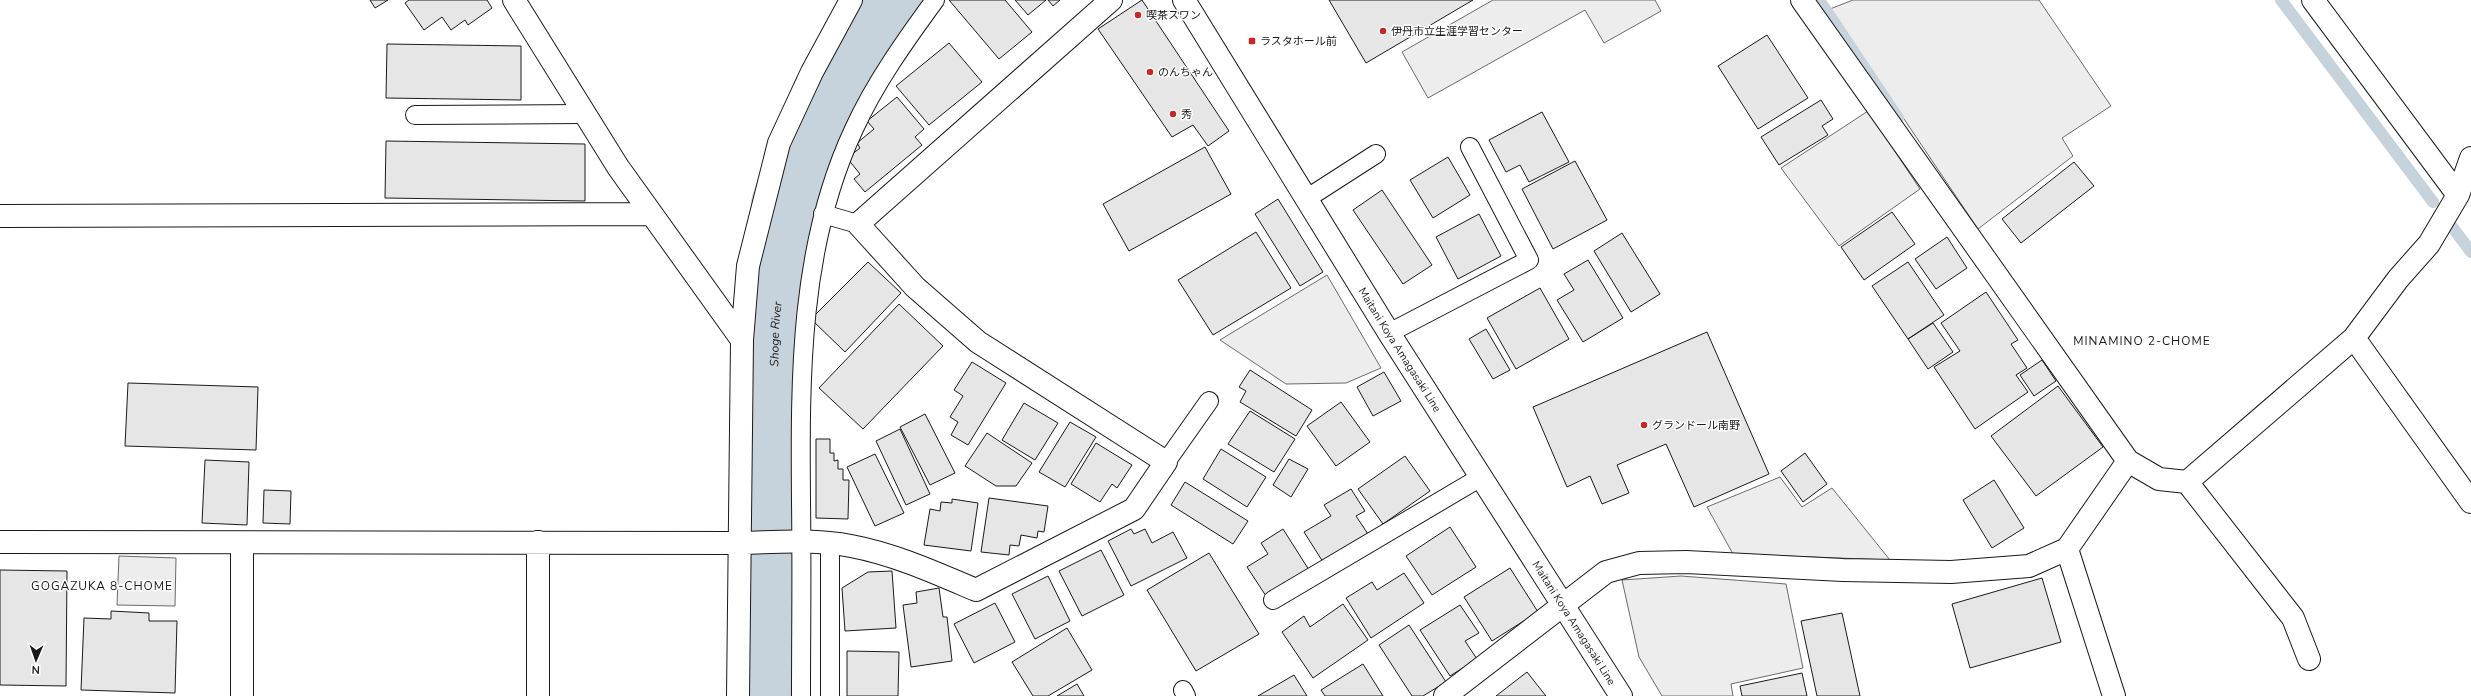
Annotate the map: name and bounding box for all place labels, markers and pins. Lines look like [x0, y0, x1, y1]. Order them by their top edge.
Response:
place label: 喫茶スワン [1146, 8, 1201, 23]
marker: 喫茶スワン [1133, 10, 1143, 20]
place label: 伊丹市立生涯学習センター [1391, 24, 1523, 39]
marker: 伊丹市立生涯学習センター [1378, 26, 1388, 36]
place label: ラスタホール前 [1260, 34, 1337, 49]
marker: ラスタホール前 [1247, 36, 1257, 46]
place label: のんちゃん [1158, 65, 1213, 80]
marker: のんちゃん [1145, 67, 1155, 77]
place label: 秀 [1181, 107, 1192, 122]
marker: 秀 [1168, 109, 1178, 119]
place label: グランドール南野 [1652, 418, 1740, 433]
marker: グランドール南野 [1639, 420, 1649, 430]

